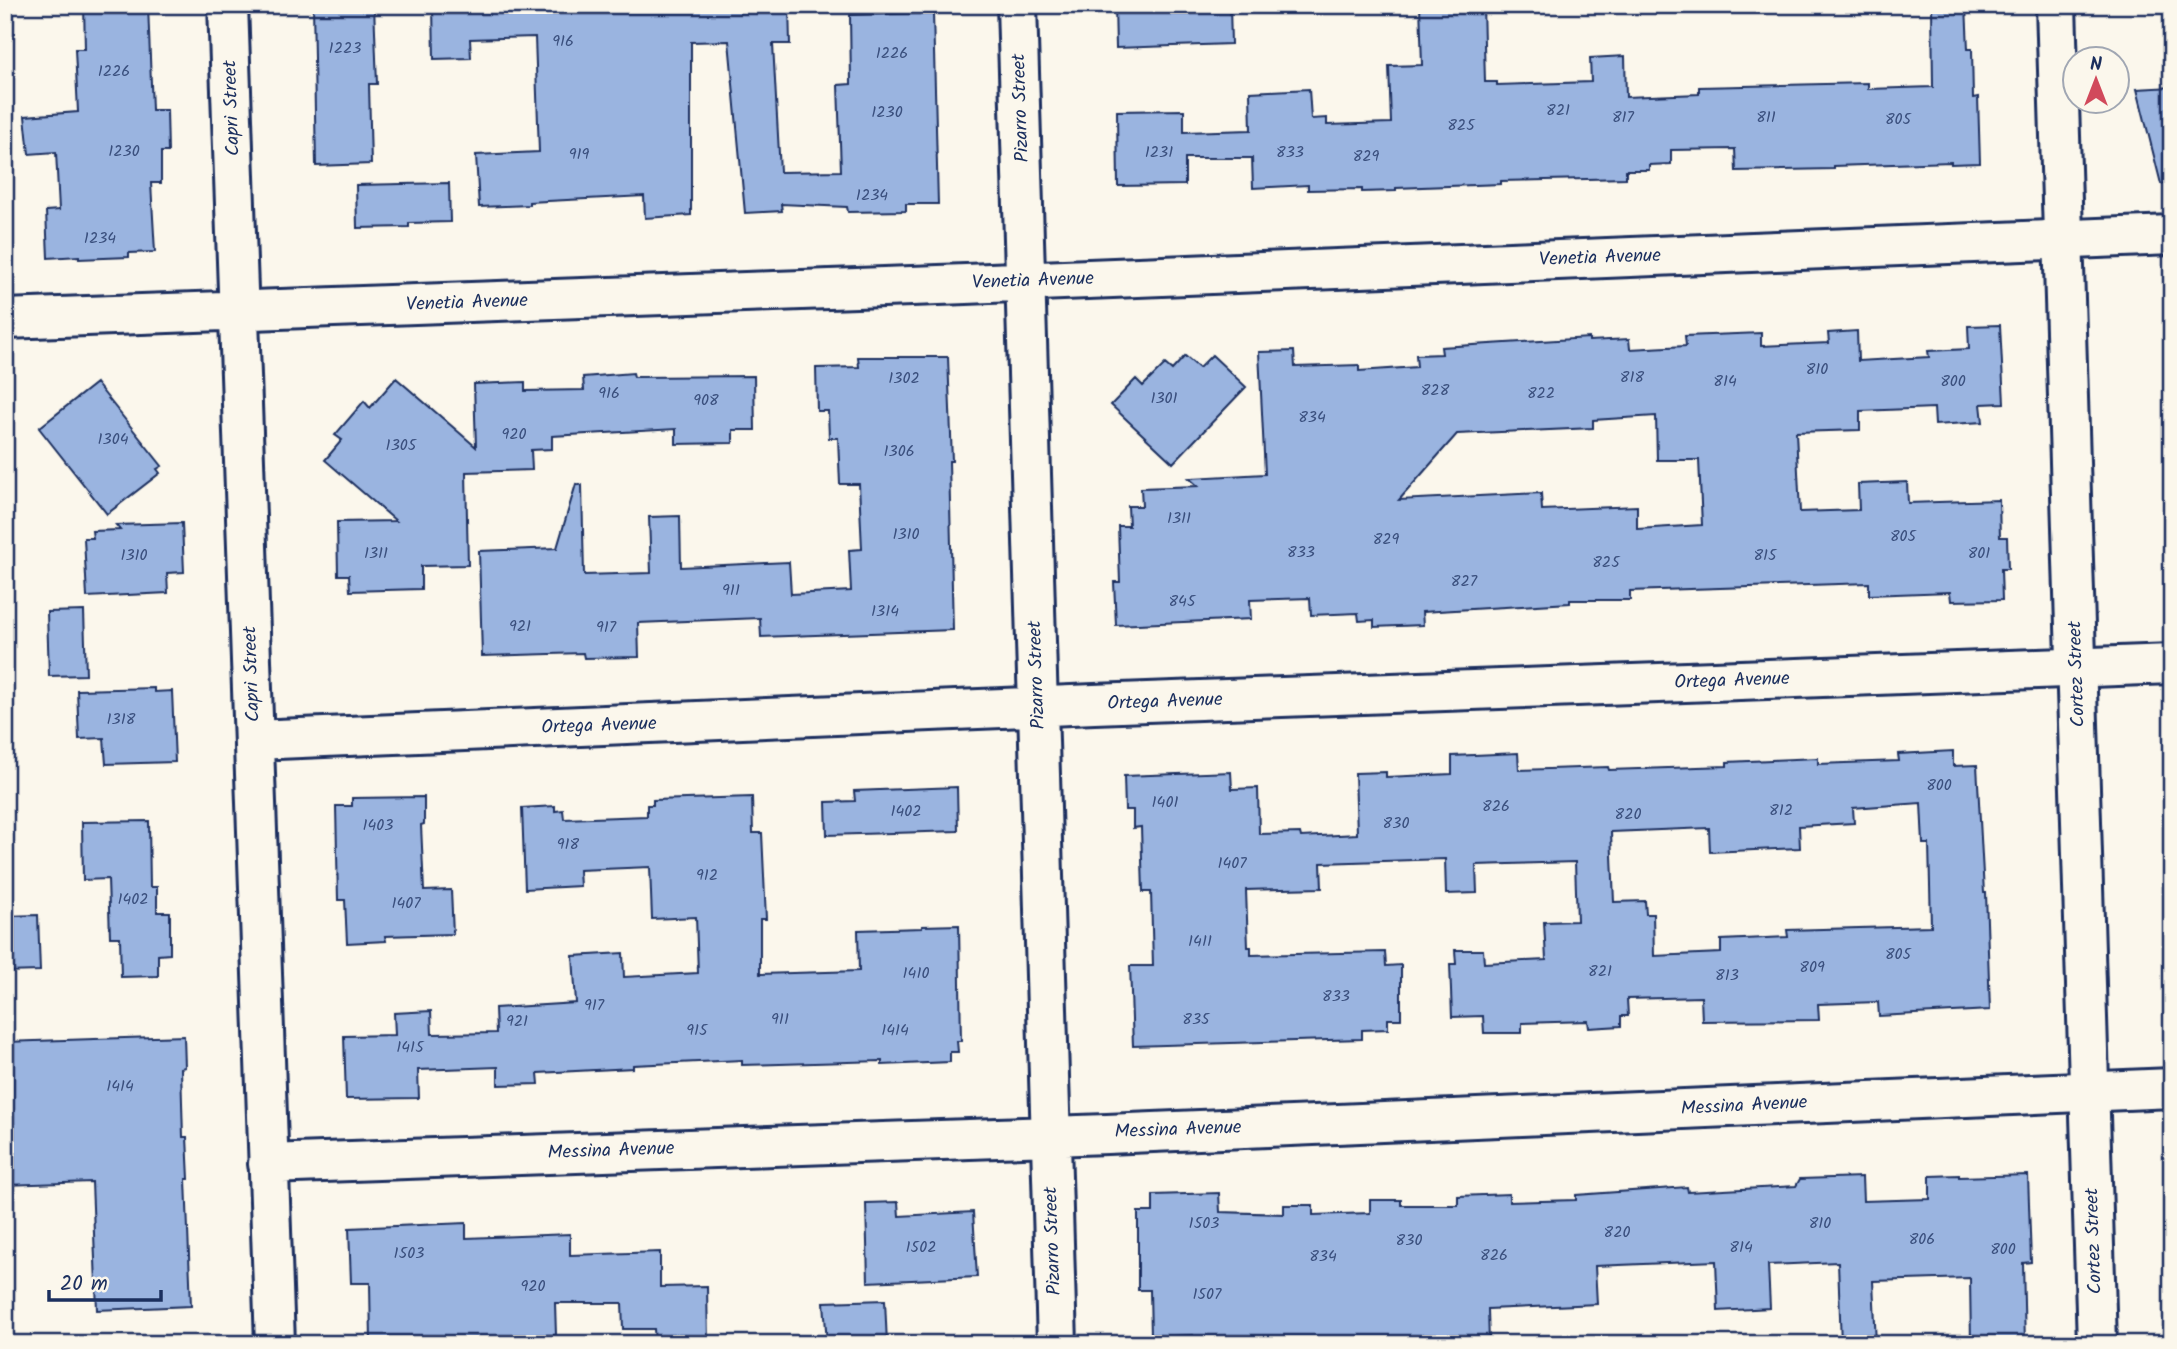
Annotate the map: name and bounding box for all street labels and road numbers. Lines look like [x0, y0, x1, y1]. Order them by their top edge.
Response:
street label: Pizarro Street [1004, 52, 1038, 163]
street label: Capri Street [215, 59, 249, 156]
street label: Venetia Avenue [1539, 241, 1662, 275]
street label: Venetia Avenue [972, 264, 1095, 298]
street label: Venetia Avenue [406, 286, 529, 320]
street label: Pizarro Street [1020, 619, 1054, 730]
street label: Cortez Street [2060, 620, 2094, 728]
street label: Capri Street [235, 625, 269, 722]
street label: Ortega Avenue [1674, 664, 1791, 698]
street label: Ortega Avenue [1107, 685, 1224, 719]
street label: Ortega Avenue [541, 709, 658, 743]
street label: Messina Avenue [1680, 1088, 1809, 1124]
street label: Messina Avenue [1114, 1113, 1242, 1147]
street label: Messina Avenue [547, 1134, 675, 1168]
street label: Pizarro Street [1036, 1185, 1070, 1296]
street label: Cortez Street [2077, 1187, 2111, 1295]

